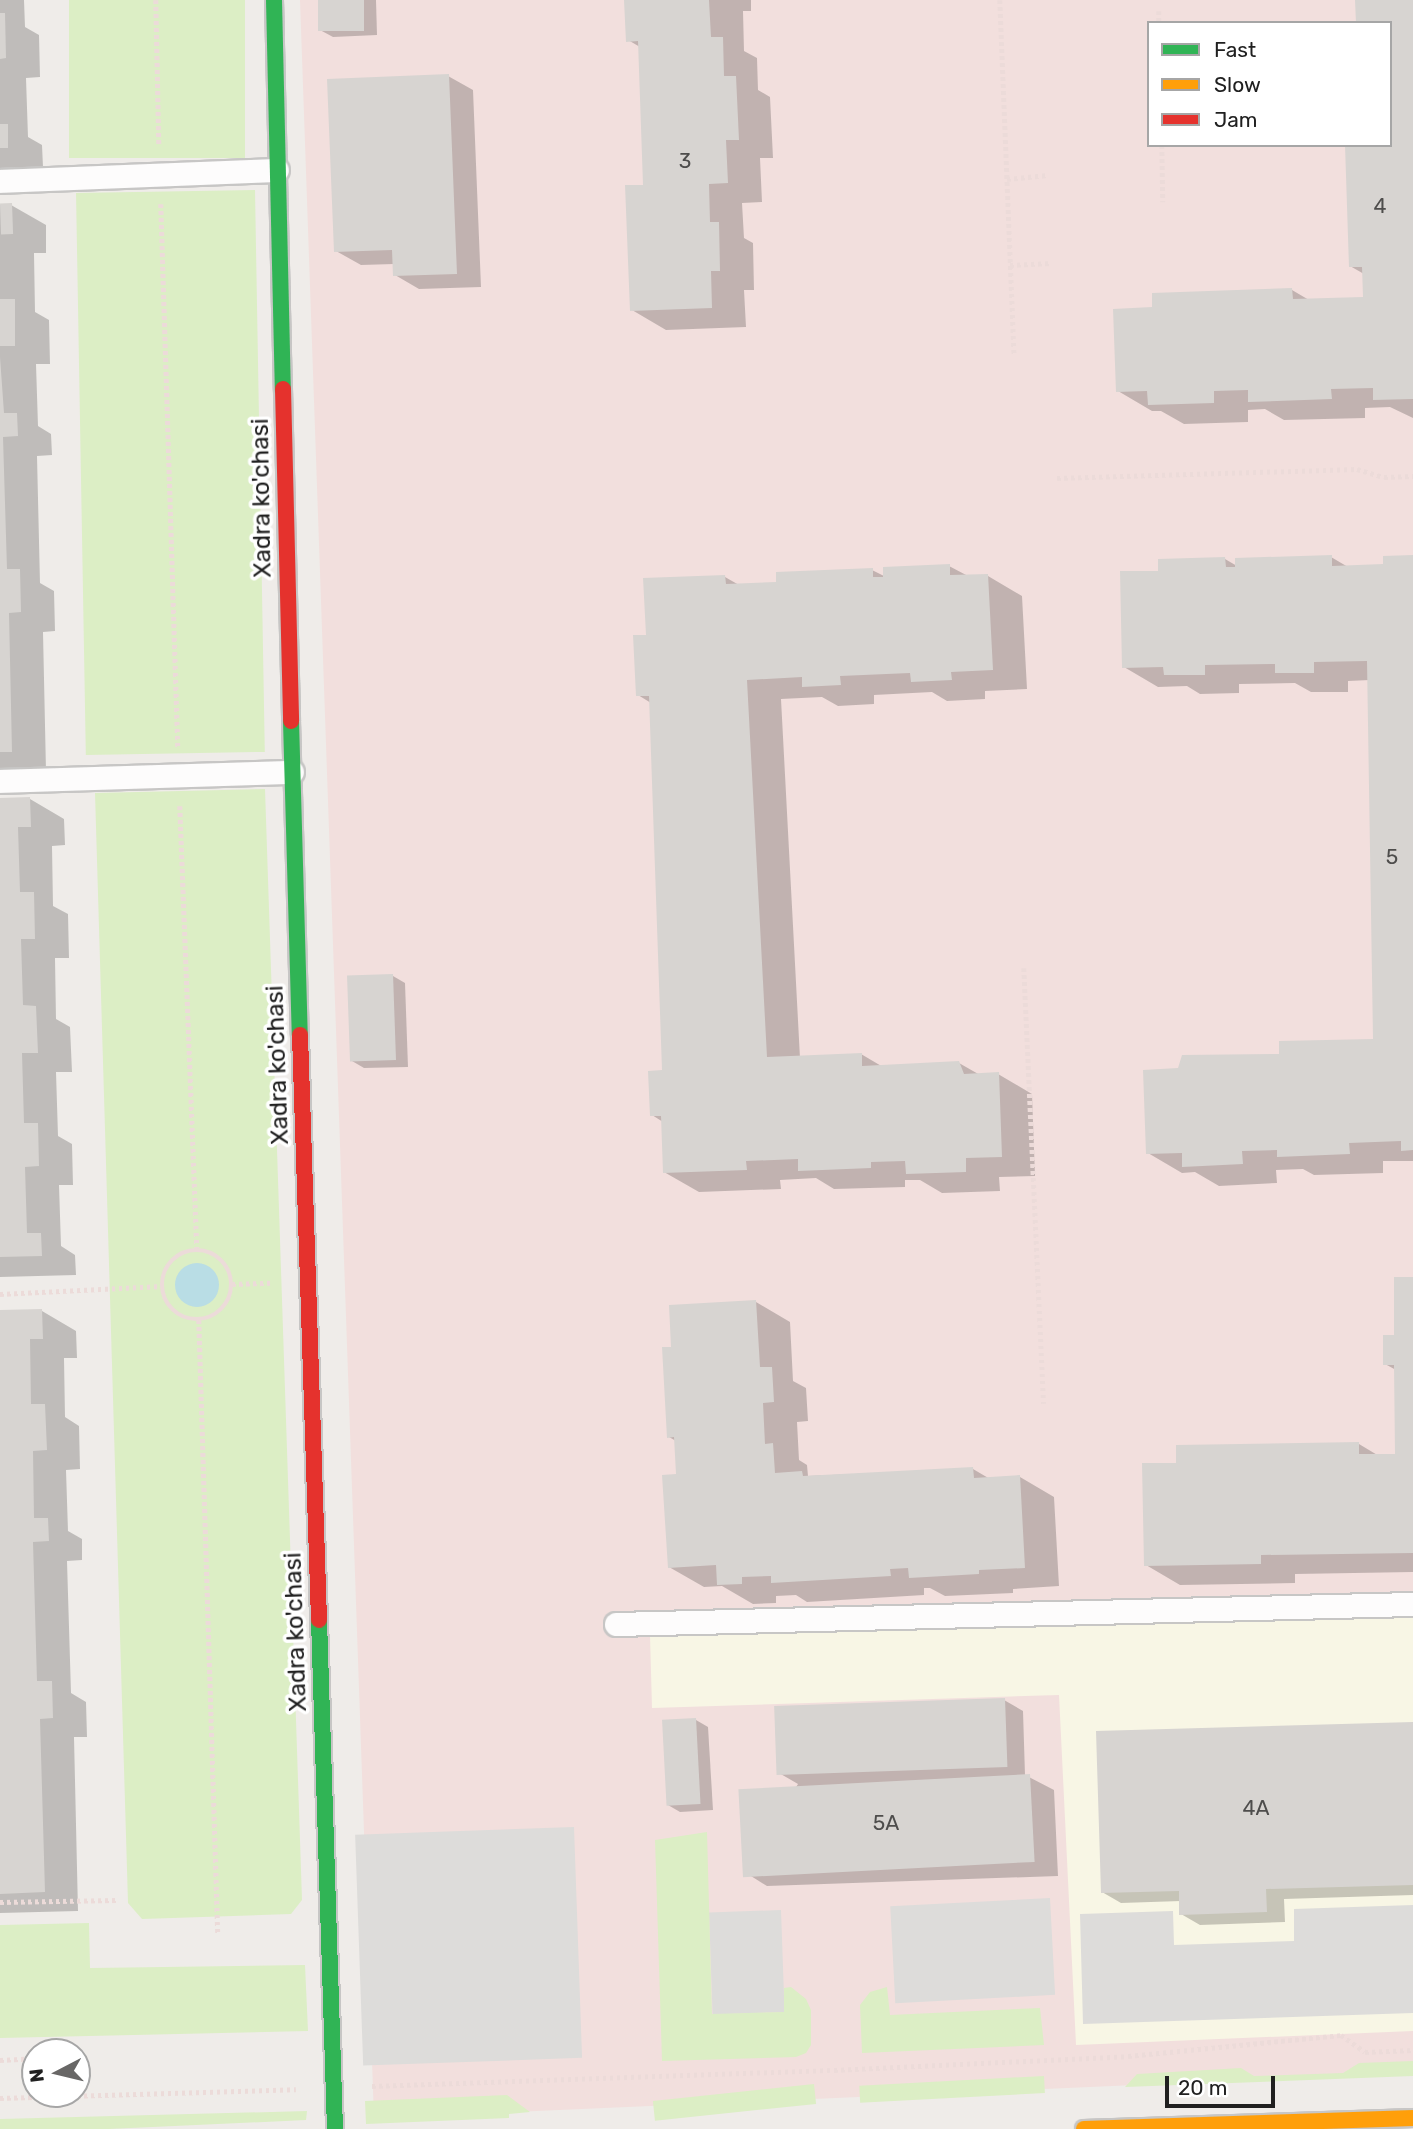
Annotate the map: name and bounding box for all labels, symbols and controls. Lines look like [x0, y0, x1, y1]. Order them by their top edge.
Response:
legend [1147, 21, 1392, 147]
text: Fast [1214, 37, 1256, 62]
text: Slow [1214, 72, 1261, 97]
text: Jam [1214, 107, 1258, 132]
house number: 3 [679, 148, 691, 174]
house number: 4 [1373, 193, 1387, 219]
street label: Xadra ko'chasi [246, 418, 278, 578]
house number: 5 [1386, 844, 1398, 870]
street label: Xadra ko'chasi [261, 985, 295, 1145]
street label: Xadra ko'chasi [279, 1552, 313, 1712]
house number: 4A [1242, 1795, 1270, 1821]
house number: 5A [873, 1810, 899, 1836]
north arrow [21, 2038, 91, 2108]
scale bar [1168, 2062, 1278, 2106]
text: N [24, 2067, 49, 2084]
text: 20 m [1178, 2075, 1227, 2100]

